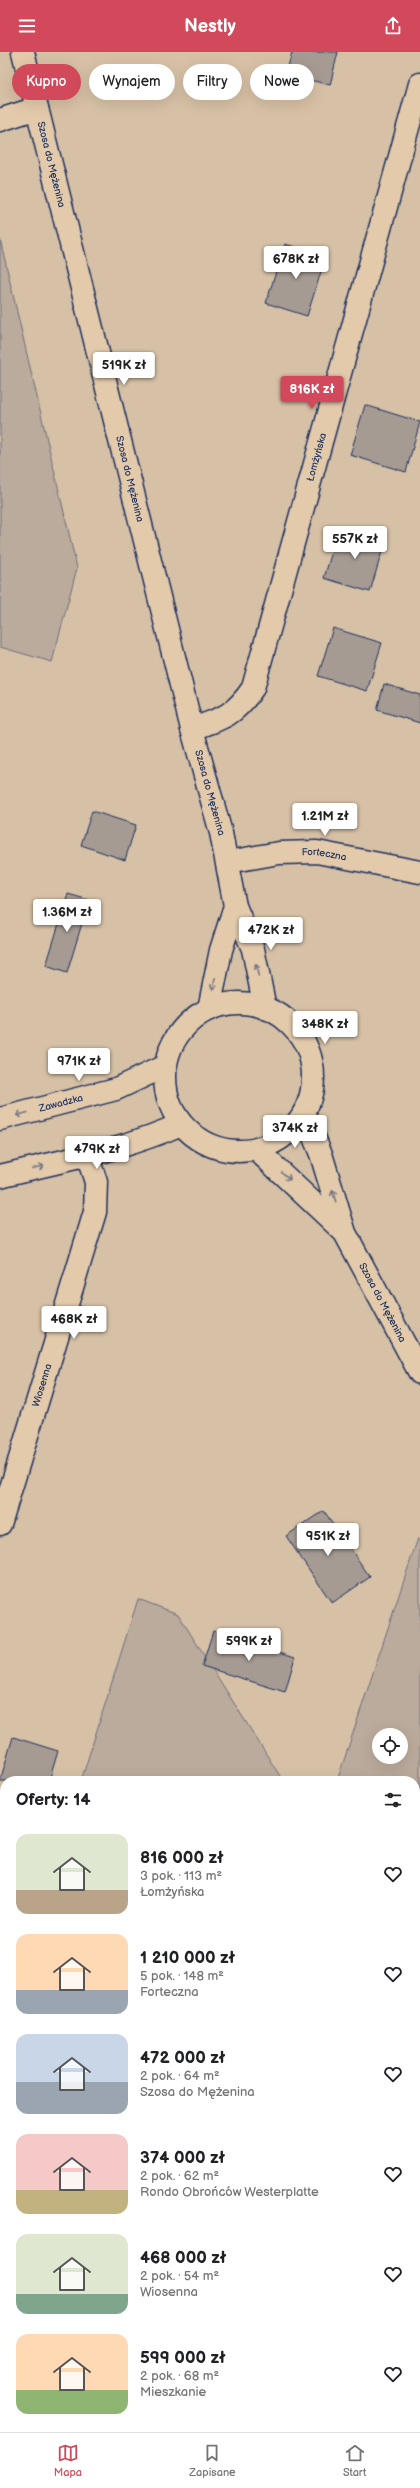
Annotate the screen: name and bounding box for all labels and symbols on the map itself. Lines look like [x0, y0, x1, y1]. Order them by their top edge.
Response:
street label: Szosa do Mężenina [35, 120, 68, 209]
pin: 678K zł [259, 246, 333, 280]
pin: 519K zł [87, 352, 161, 386]
pin: 816K zł [275, 376, 349, 410]
street label: Łomżyńska [304, 431, 329, 483]
street label: Szosa do Mężenina [113, 435, 146, 524]
pin: 557K zł [318, 526, 392, 560]
street label: Szosa do Mężenina [192, 749, 228, 837]
pin: 1.21M zł [284, 803, 366, 837]
street label: Forteczna [301, 846, 348, 864]
pin: 1.36M zł [26, 899, 108, 933]
pin: 472K zł [234, 917, 308, 951]
one-way arrow [253, 963, 261, 976]
one-way arrow [210, 977, 218, 990]
pin: 348K zł [288, 1011, 362, 1045]
pin: 971K zł [42, 1048, 116, 1082]
street label: Zawadzka [37, 1092, 85, 1115]
one-way arrow [16, 1110, 29, 1118]
pin: 374K zł [258, 1115, 332, 1149]
pin: 479K zł [60, 1136, 134, 1170]
one-way arrow [31, 1162, 44, 1170]
one-way arrow [280, 1171, 290, 1180]
one-way arrow [329, 1190, 337, 1202]
street label: Szosa do Mężenina [356, 1261, 409, 1345]
pin: 468K zł [37, 1306, 111, 1340]
street label: Wiosenna [30, 1362, 55, 1408]
pin: 951K zł [291, 1523, 365, 1557]
pin: 599K zł [212, 1628, 286, 1662]

